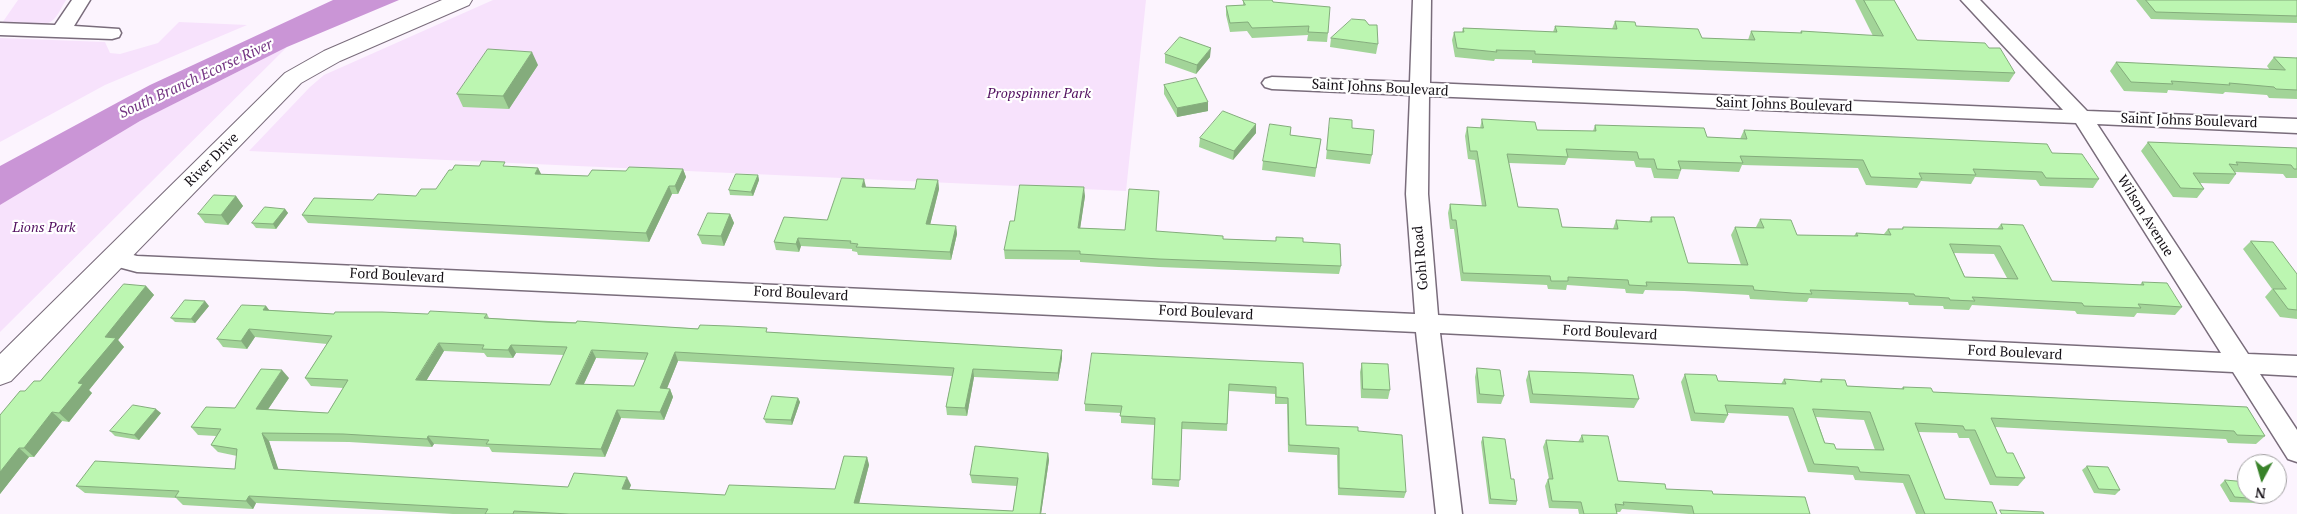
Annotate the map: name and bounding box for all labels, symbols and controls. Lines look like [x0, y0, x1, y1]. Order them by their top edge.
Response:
water label: South Branch Ecorse River [116, 35, 276, 123]
street label: Saint Johns Boulevard [1311, 76, 1449, 100]
park label: Propspinner Park [987, 86, 1091, 102]
street label: Saint Johns Boulevard [1715, 94, 1853, 116]
street label: Saint Johns Boulevard [2120, 110, 2258, 132]
street label: River Drive [182, 130, 242, 190]
street label: Wilson Avenue [2113, 172, 2177, 260]
park label: Lions Park [12, 220, 76, 236]
street label: Gohl Road [1410, 225, 1432, 291]
street label: Ford Boulevard [349, 265, 445, 287]
street label: Ford Boulevard [753, 283, 849, 305]
street label: Ford Boulevard [1158, 302, 1254, 324]
street label: Ford Boulevard [1562, 322, 1658, 344]
street label: Ford Boulevard [1967, 342, 2063, 364]
north arrow [2237, 454, 2287, 504]
text: N [2254, 483, 2267, 503]

